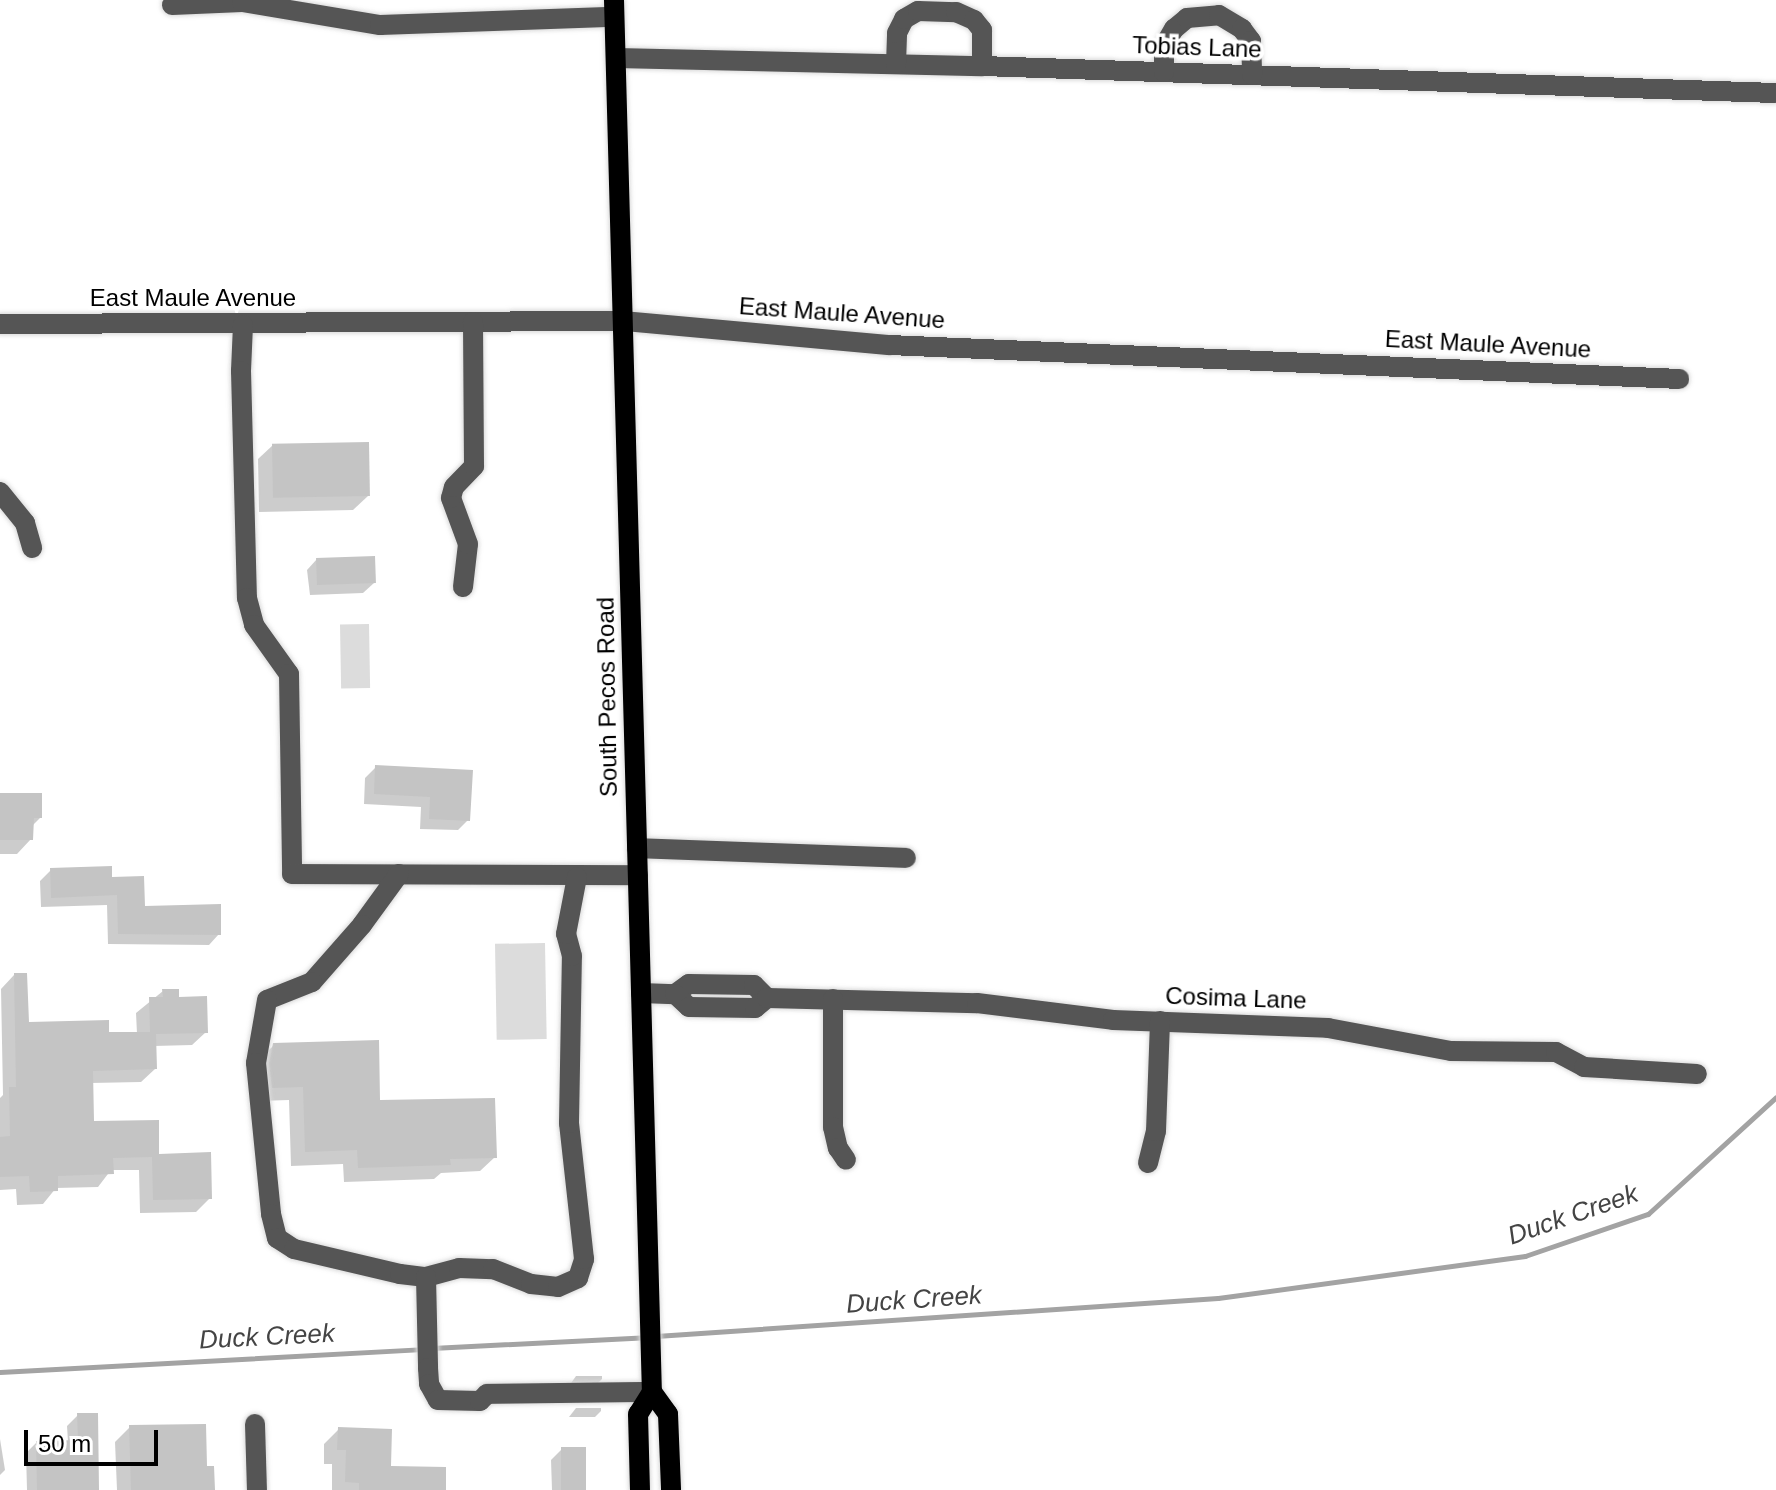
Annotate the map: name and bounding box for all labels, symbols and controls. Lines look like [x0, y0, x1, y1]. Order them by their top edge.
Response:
street label: Tobias Lane [1132, 30, 1262, 64]
street label: East Maule Avenue [89, 284, 297, 312]
street label: East Maule Avenue [737, 291, 947, 335]
street label: East Maule Avenue [1384, 324, 1592, 364]
street label: South Pecos Road [591, 597, 623, 797]
street label: Cosima Lane [1165, 981, 1307, 1015]
water label: Duck Creek [1504, 1178, 1642, 1252]
water label: Duck Creek [845, 1280, 983, 1320]
water label: Duck Creek [198, 1318, 336, 1356]
scale bar [28, 1414, 162, 1464]
text: 50 m [38, 1430, 91, 1457]

